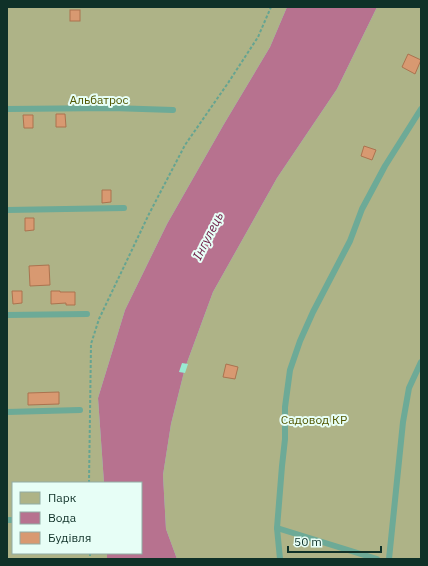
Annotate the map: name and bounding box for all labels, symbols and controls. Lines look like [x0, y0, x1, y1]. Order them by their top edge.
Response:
park label: Альбатрос [69, 92, 129, 107]
water label: Інгулець [189, 209, 227, 263]
park label: Садовод КР [281, 412, 347, 427]
legend [12, 482, 142, 554]
text: Парк [48, 490, 77, 505]
text: Вода [48, 510, 77, 525]
scale bar [288, 528, 381, 554]
text: Будівля [48, 530, 91, 545]
text: 50 m [294, 534, 322, 549]

